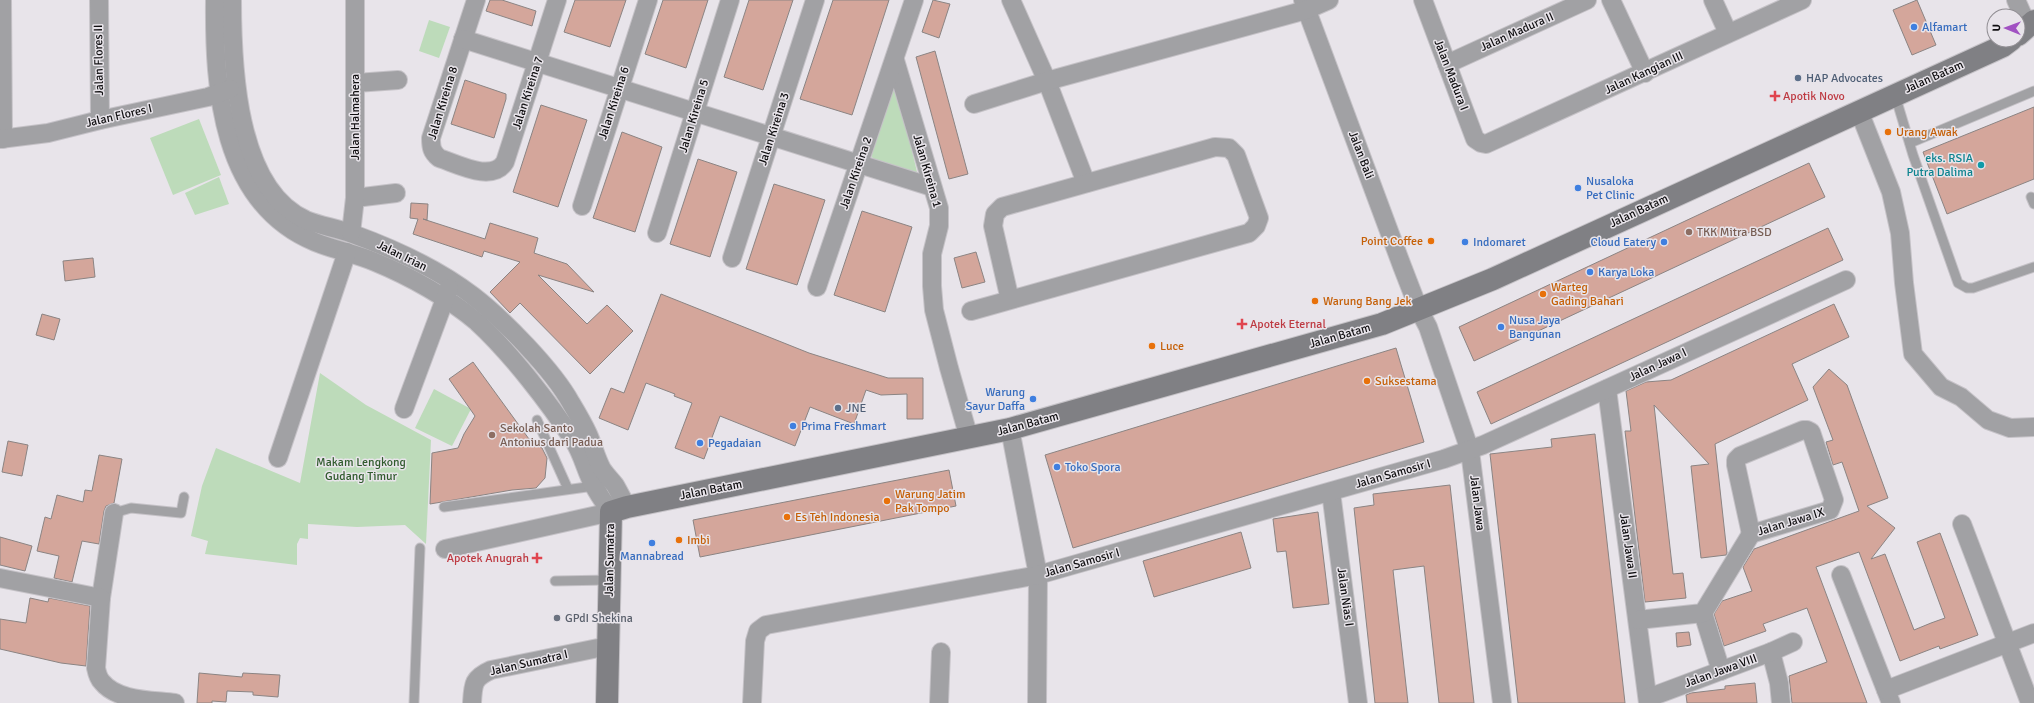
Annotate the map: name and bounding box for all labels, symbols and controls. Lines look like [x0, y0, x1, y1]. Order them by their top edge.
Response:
north arrow [1986, 8, 2026, 48]
street label: Jalan Madura II [1478, 9, 1556, 55]
place label: Alfamart [1922, 20, 1967, 35]
marker: Alfamart [1909, 22, 1919, 32]
street label: Jalan Flores II [91, 24, 107, 96]
text: U [1990, 24, 2003, 32]
street label: Jalan Madura I [1431, 37, 1471, 113]
street label: Jalan Kangian III [1602, 48, 1686, 98]
street label: Jalan Kireina 7 [509, 55, 547, 131]
street label: Jalan Batam [1902, 57, 1966, 97]
street label: Jalan Kireina 8 [425, 65, 461, 141]
street label: Jalan Kireina 6 [595, 65, 633, 141]
place label: HAP Advocates [1806, 71, 1883, 86]
marker: HAP Advocates [1793, 73, 1803, 83]
street label: Jalan Halmahera [348, 74, 363, 160]
street label: Jalan Kireina 5 [676, 78, 712, 154]
place label: Apotik Novo [1783, 89, 1845, 104]
street label: Jalan Kireina 3 [755, 91, 793, 167]
marker: Apotik Novo [1770, 91, 1780, 101]
street label: Jalan Flores I [84, 101, 154, 131]
place label: Urang Awak [1896, 125, 1958, 140]
marker: Urang Awak [1883, 127, 1893, 137]
street label: Jalan Bali [1345, 129, 1377, 181]
street label: Jalan Kireina 1 [909, 133, 945, 209]
street label: Jalan Kireina 2 [837, 135, 875, 211]
place label: eks. RSIA Putra Dalima [1906, 151, 1974, 180]
marker: eks. RSIA Putra Dalima [1976, 160, 1986, 170]
place label: Nusaloka Pet Clinic [1586, 174, 1635, 203]
marker: Nusaloka Pet Clinic [1573, 183, 1583, 193]
street label: Jalan Batam [1607, 191, 1671, 231]
place label: TKK Mitra BSD [1697, 225, 1772, 240]
marker: TKK Mitra BSD [1684, 227, 1694, 237]
place label: Point Coffee [1361, 234, 1423, 249]
place label: Indomaret [1473, 235, 1526, 250]
place label: Cloud Eatery [1590, 235, 1656, 250]
marker: Point Coffee [1426, 236, 1436, 246]
street label: Jalan Irian [374, 237, 430, 275]
marker: Indomaret [1460, 237, 1470, 247]
marker: Cloud Eatery [1659, 237, 1669, 247]
place label: Karya Loka [1598, 265, 1654, 280]
marker: Karya Loka [1585, 267, 1595, 277]
place label: Warteg Gading Bahari [1551, 280, 1624, 309]
marker: Warteg Gading Bahari [1538, 289, 1548, 299]
place label: Warung Bang Jek [1323, 294, 1412, 309]
marker: Warung Bang Jek [1310, 296, 1320, 306]
place label: Nusa Jaya Bangunan [1509, 313, 1561, 342]
place label: Apotek Eternal [1250, 317, 1326, 332]
marker: Apotek Eternal [1237, 319, 1247, 329]
street label: Jalan Batam [1308, 320, 1372, 352]
marker: Nusa Jaya Bangunan [1496, 322, 1506, 332]
place label: Luce [1160, 339, 1184, 354]
marker: Luce [1147, 341, 1157, 351]
street label: Jalan Jawa I [1627, 345, 1689, 385]
place label: Suksestama [1375, 374, 1437, 389]
marker: Suksestama [1362, 376, 1372, 386]
place label: Warung Sayur Daffa [966, 385, 1025, 414]
marker: Warung Sayur Daffa [1028, 394, 1038, 404]
place label: JNE [846, 401, 867, 416]
marker: JNE [833, 403, 843, 413]
street label: Jalan Batam [996, 409, 1060, 439]
place label: Prima Freshmart [801, 419, 886, 434]
place label: Sekolah Santo Antonius dari Padua [500, 421, 603, 450]
marker: Prima Freshmart [788, 421, 798, 431]
marker: Sekolah Santo Antonius dari Padua [487, 430, 497, 440]
place label: Pegadaian [708, 436, 761, 451]
marker: Pegadaian [695, 438, 705, 448]
park label: Makam Lengkong Gudang Timur [316, 455, 406, 484]
street label: Jalan Samosir I [1354, 456, 1432, 492]
place label: Toko Spora [1065, 460, 1121, 475]
marker: Toko Spora [1052, 462, 1062, 472]
street label: Jalan Jawa [1466, 474, 1488, 532]
street label: Jalan Batam [679, 477, 743, 503]
place label: Warung Jatim Pak Tompo [895, 487, 965, 516]
marker: Warung Jatim Pak Tompo [882, 496, 892, 506]
street label: Jalan Jawa IX [1756, 505, 1826, 539]
place label: Es Teh Indonesia [795, 510, 880, 525]
marker: Es Teh Indonesia [782, 512, 792, 522]
street label: Jalan Jawa II [1616, 513, 1640, 579]
street label: Jalan Sumatra [602, 523, 618, 597]
place label: Imbi [687, 533, 710, 548]
marker: Imbi [674, 535, 684, 545]
marker: Mannabread [647, 538, 657, 548]
street label: Jalan Samosir I [1043, 545, 1121, 581]
place label: Mannabread [620, 549, 684, 564]
place label: Apotek Anugrah [447, 551, 529, 566]
marker: Apotek Anugrah [532, 553, 542, 563]
street label: Jalan Nias I [1333, 567, 1357, 627]
place label: GPdI Shekina [565, 611, 633, 626]
marker: GPdI Shekina [552, 613, 562, 623]
street label: Jalan Sumatra I [489, 647, 569, 679]
street label: Jalan Jawa VIII [1683, 651, 1759, 691]

